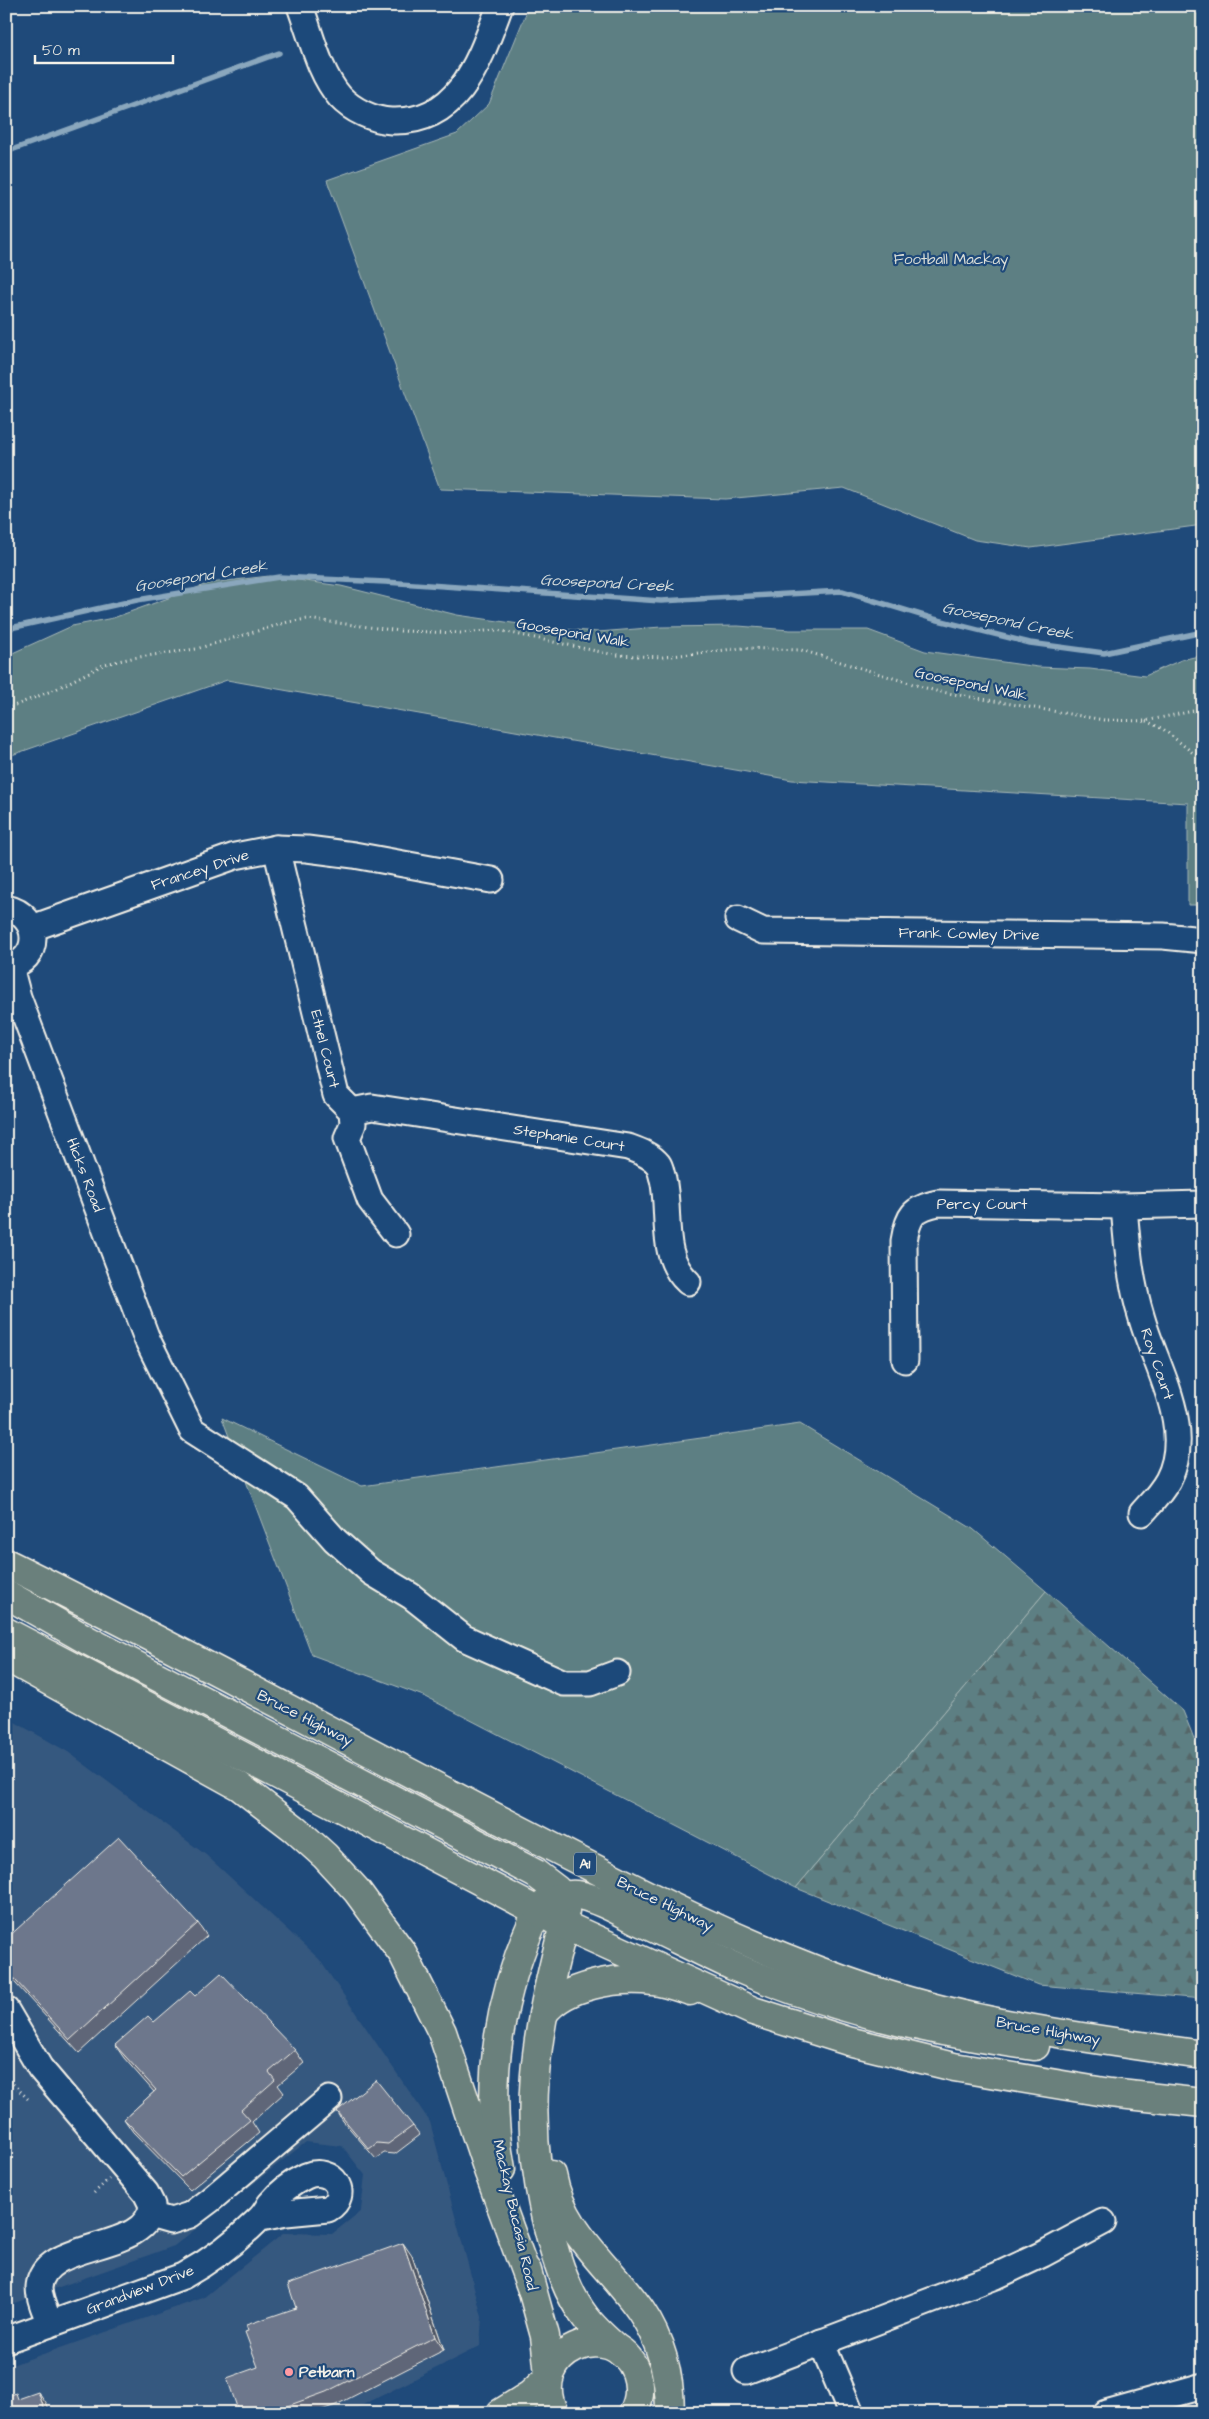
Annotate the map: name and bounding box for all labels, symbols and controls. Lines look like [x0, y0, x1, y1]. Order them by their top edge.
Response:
scale bar [35, 32, 172, 64]
text: 50 m [42, 40, 80, 61]
park label: Football Mackay [894, 249, 1008, 271]
water label: Goosepond Creek [133, 555, 270, 597]
water label: Goosepond Creek [540, 569, 675, 598]
water label: Goosepond Creek [940, 596, 1077, 646]
street label: Goosepond Walk [515, 613, 631, 653]
street label: Goosepond Walk [913, 662, 1029, 706]
street label: Francey Drive [148, 844, 252, 897]
street label: Frank Cowley Drive [898, 922, 1040, 947]
street label: Ethel Court [305, 1008, 345, 1090]
street label: Stephanie Court [512, 1119, 626, 1157]
street label: Hicks Road [61, 1135, 109, 1215]
street label: Percy Court [937, 1194, 1027, 1216]
street label: Roy Court [1134, 1325, 1179, 1403]
street label: Bruce Highway [253, 1685, 356, 1752]
road number: A1 [574, 1852, 596, 1876]
street label: Bruce Highway [613, 1872, 717, 1937]
street label: Bruce Highway [994, 2012, 1101, 2051]
street label: Mackay Bucasia Road [486, 2138, 543, 2293]
street label: Grandview Drive [83, 2260, 197, 2320]
place label: Petbarn [299, 2362, 355, 2383]
marker: Petbarn [283, 2366, 295, 2378]

